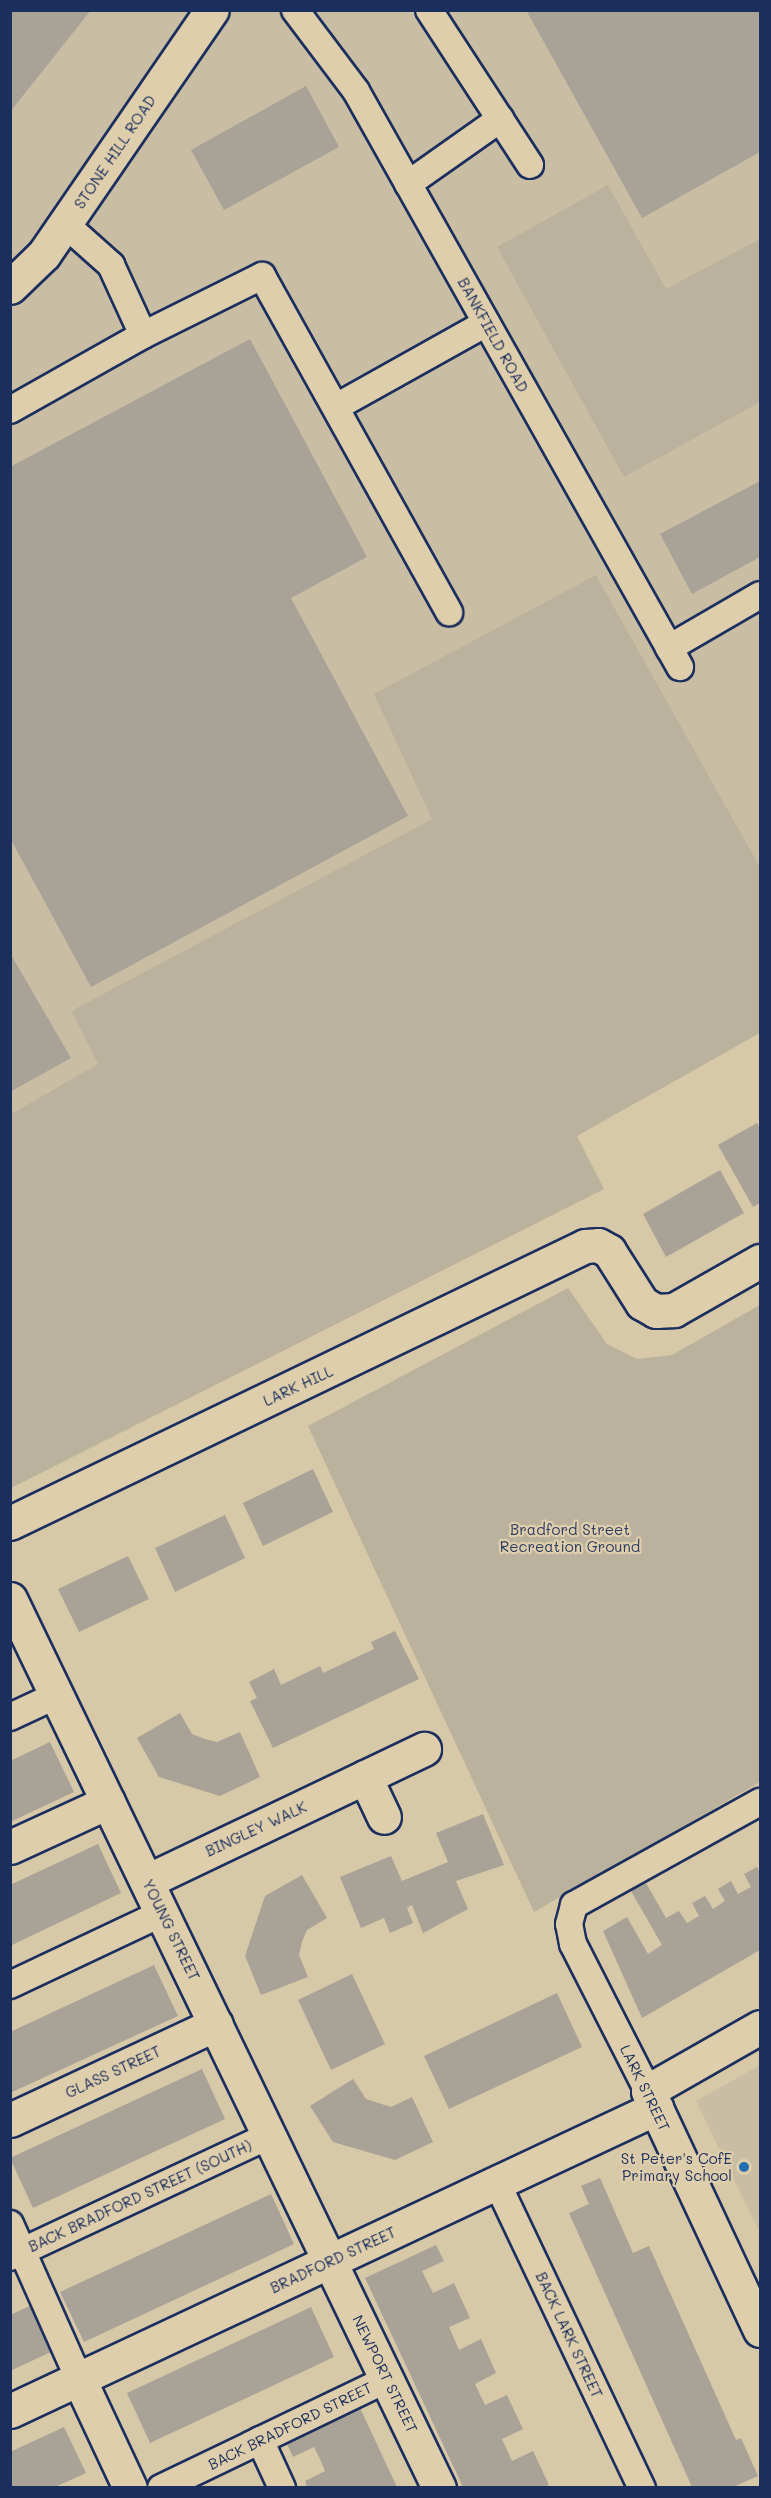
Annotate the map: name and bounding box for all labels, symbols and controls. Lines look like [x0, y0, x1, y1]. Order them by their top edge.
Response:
street label: STONE HILL ROAD [70, 92, 160, 212]
street label: BANKFIELD ROAD [454, 274, 532, 396]
street label: LARK HILL [260, 1362, 336, 1410]
park label: Bradford Street Recreation Ground [500, 1520, 640, 1555]
street label: BINGLEY WALK [202, 1798, 310, 1860]
street label: YOUNG STREET [139, 1876, 203, 1984]
street label: GLASS STREET [63, 2042, 163, 2102]
street label: LARK STREET [616, 2042, 674, 2134]
street label: BACK BRADFORD STREET (SOUTH) [25, 2136, 255, 2256]
place label: St Peter's CofE Primary School [621, 2149, 732, 2184]
marker: St Peter's CofE Primary School [737, 2160, 751, 2174]
street label: BRADFORD STREET [267, 2223, 399, 2297]
street label: BACK LARK STREET [532, 2269, 606, 2401]
street label: NEWPORT STREET [349, 2312, 421, 2436]
street label: BACK BRADFORD STREET [205, 2378, 375, 2474]

